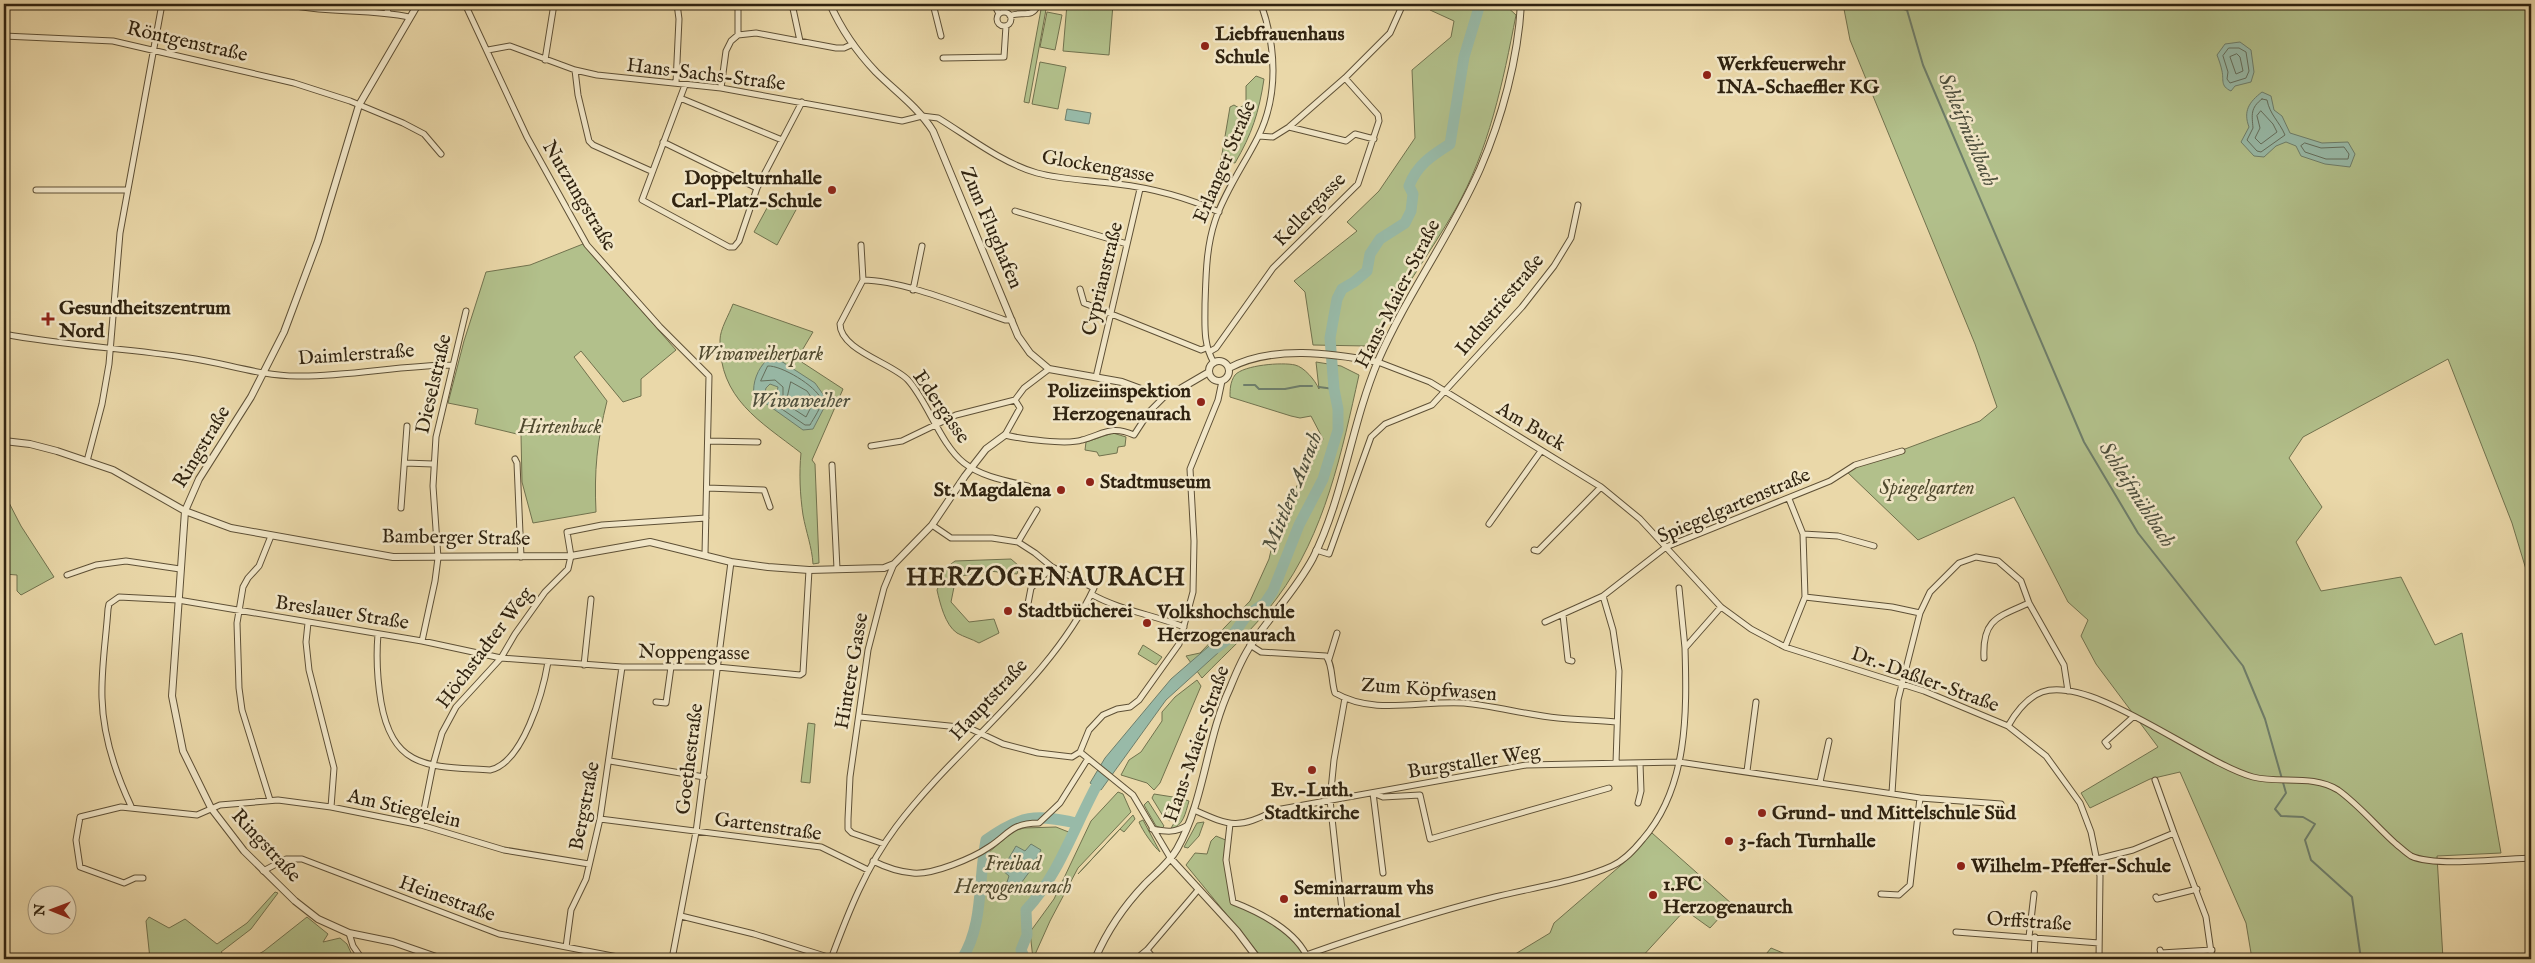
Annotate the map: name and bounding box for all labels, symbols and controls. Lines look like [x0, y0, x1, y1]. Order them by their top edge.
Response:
street label: Röntgenstraße [124, 16, 250, 68]
place label: Liebfrauenhaus Schule [1215, 22, 1344, 70]
marker: Liebfrauenhaus Schule [1199, 40, 1211, 52]
place label: Werkfeuerwehr INA-Schaeffler KG [1716, 52, 1880, 100]
street label: Hans-Sachs-Straße [625, 53, 787, 97]
marker: Werkfeuerwehr INA-Schaeffler KG [1701, 69, 1713, 81]
water label: Schleifmühlbach [1931, 69, 2003, 191]
street label: Erlanger Straße [1188, 97, 1262, 227]
street label: Nutzungstraße [536, 136, 622, 256]
street label: Glockengasse [1040, 145, 1156, 189]
street label: Zum Flughafen [954, 163, 1028, 293]
place label: Doppelturnhalle Carl-Platz-Schule [672, 166, 823, 214]
street label: Kellergasse [1268, 168, 1352, 252]
marker: Doppelturnhalle Carl-Platz-Schule [826, 184, 838, 196]
street label: Hans-Maier-Straße [1350, 215, 1446, 373]
street label: Cyprianstraße [1077, 220, 1129, 338]
street label: Industriestraße [1450, 249, 1550, 361]
place label: Gesundheitszentrum Nord [58, 296, 231, 344]
marker: Gesundheitszentrum Nord [41, 312, 55, 326]
street label: Dieselstraße [410, 332, 458, 436]
street label: Daimlerstraße [297, 338, 415, 372]
park label: Wiwaweiherpark [697, 342, 823, 367]
street label: Edergasse [907, 366, 975, 448]
place label: Polizeiinspektion Herzogenaurach [1047, 379, 1191, 427]
water label: Wiwaweiher [750, 388, 850, 415]
marker: Polizeiinspektion Herzogenaurach [1195, 396, 1207, 408]
street label: Am Buck [1491, 396, 1570, 457]
street label: Ringstraße [168, 401, 236, 493]
park label: Hirtenbuck [517, 415, 602, 440]
water label: Mittlere Aurach [1257, 428, 1329, 556]
water label: Schleifmühlbach [2092, 437, 2180, 553]
street label: Spiegelgartenstraße [1654, 462, 1814, 550]
place label: Stadtmuseum [1100, 470, 1212, 495]
marker: Stadtmuseum [1084, 476, 1096, 488]
park label: Spiegelgarten [1879, 476, 1975, 502]
place label: St. Magdalena [934, 478, 1051, 503]
marker: St. Magdalena [1055, 484, 1067, 496]
street label: Bamberger Straße [381, 524, 531, 552]
district label: HERZOGENAURACH [906, 562, 1186, 594]
street label: Höchstadter Weg [431, 581, 540, 714]
street label: Breslauer Straße [273, 590, 411, 636]
place label: Stadtbücherei [1018, 599, 1133, 624]
place label: Volkshochschule Herzogenaurach [1156, 600, 1296, 648]
marker: Stadtbücherei [1002, 605, 1014, 617]
street label: Hintere Gasse [829, 611, 875, 731]
marker: Volkshochschule Herzogenaurach [1141, 617, 1153, 629]
street label: Noppengasse [638, 640, 750, 666]
street label: Dr.-Daßler-Straße [1848, 642, 2002, 718]
street label: Hauptstraße [945, 654, 1033, 746]
street label: Hans-Maier-Straße [1158, 662, 1236, 826]
street label: Zum Köpfwasen [1360, 673, 1498, 707]
street label: Goethestraße [671, 702, 709, 816]
street label: Burgstaller Weg [1406, 739, 1543, 785]
street label: Bergstraße [564, 759, 606, 853]
marker: Ev.-Luth. Stadtkirche [1306, 764, 1318, 776]
place label: Ev.-Luth. Stadtkirche [1264, 778, 1360, 826]
street label: Am Stiegelein [344, 784, 463, 834]
place label: Grund- und Mittelschule Süd [1772, 801, 2017, 826]
street label: Ringstraße [226, 804, 306, 888]
street label: Gartenstraße [713, 807, 823, 847]
marker: Grund- und Mittelschule Süd [1756, 807, 1768, 819]
place label: 3-fach Turnhalle [1739, 829, 1877, 854]
marker: 3-fach Turnhalle [1723, 835, 1735, 847]
park label: Freibad Herzogenaurach [953, 852, 1072, 901]
place label: Wilhelm-Pfeffer-Schule [1970, 854, 2172, 879]
marker: Wilhelm-Pfeffer-Schule [1955, 860, 1967, 872]
street label: Heinestraße [395, 870, 499, 928]
place label: 1.FC Herzogenaurch [1663, 872, 1793, 920]
place label: Seminarraum vhs international [1294, 876, 1434, 924]
north arrow [28, 886, 78, 936]
marker: 1.FC Herzogenaurch [1647, 889, 1659, 901]
marker: Seminarraum vhs international [1278, 893, 1290, 905]
text: N [31, 904, 49, 917]
street label: Orffstraße [1986, 907, 2072, 937]

